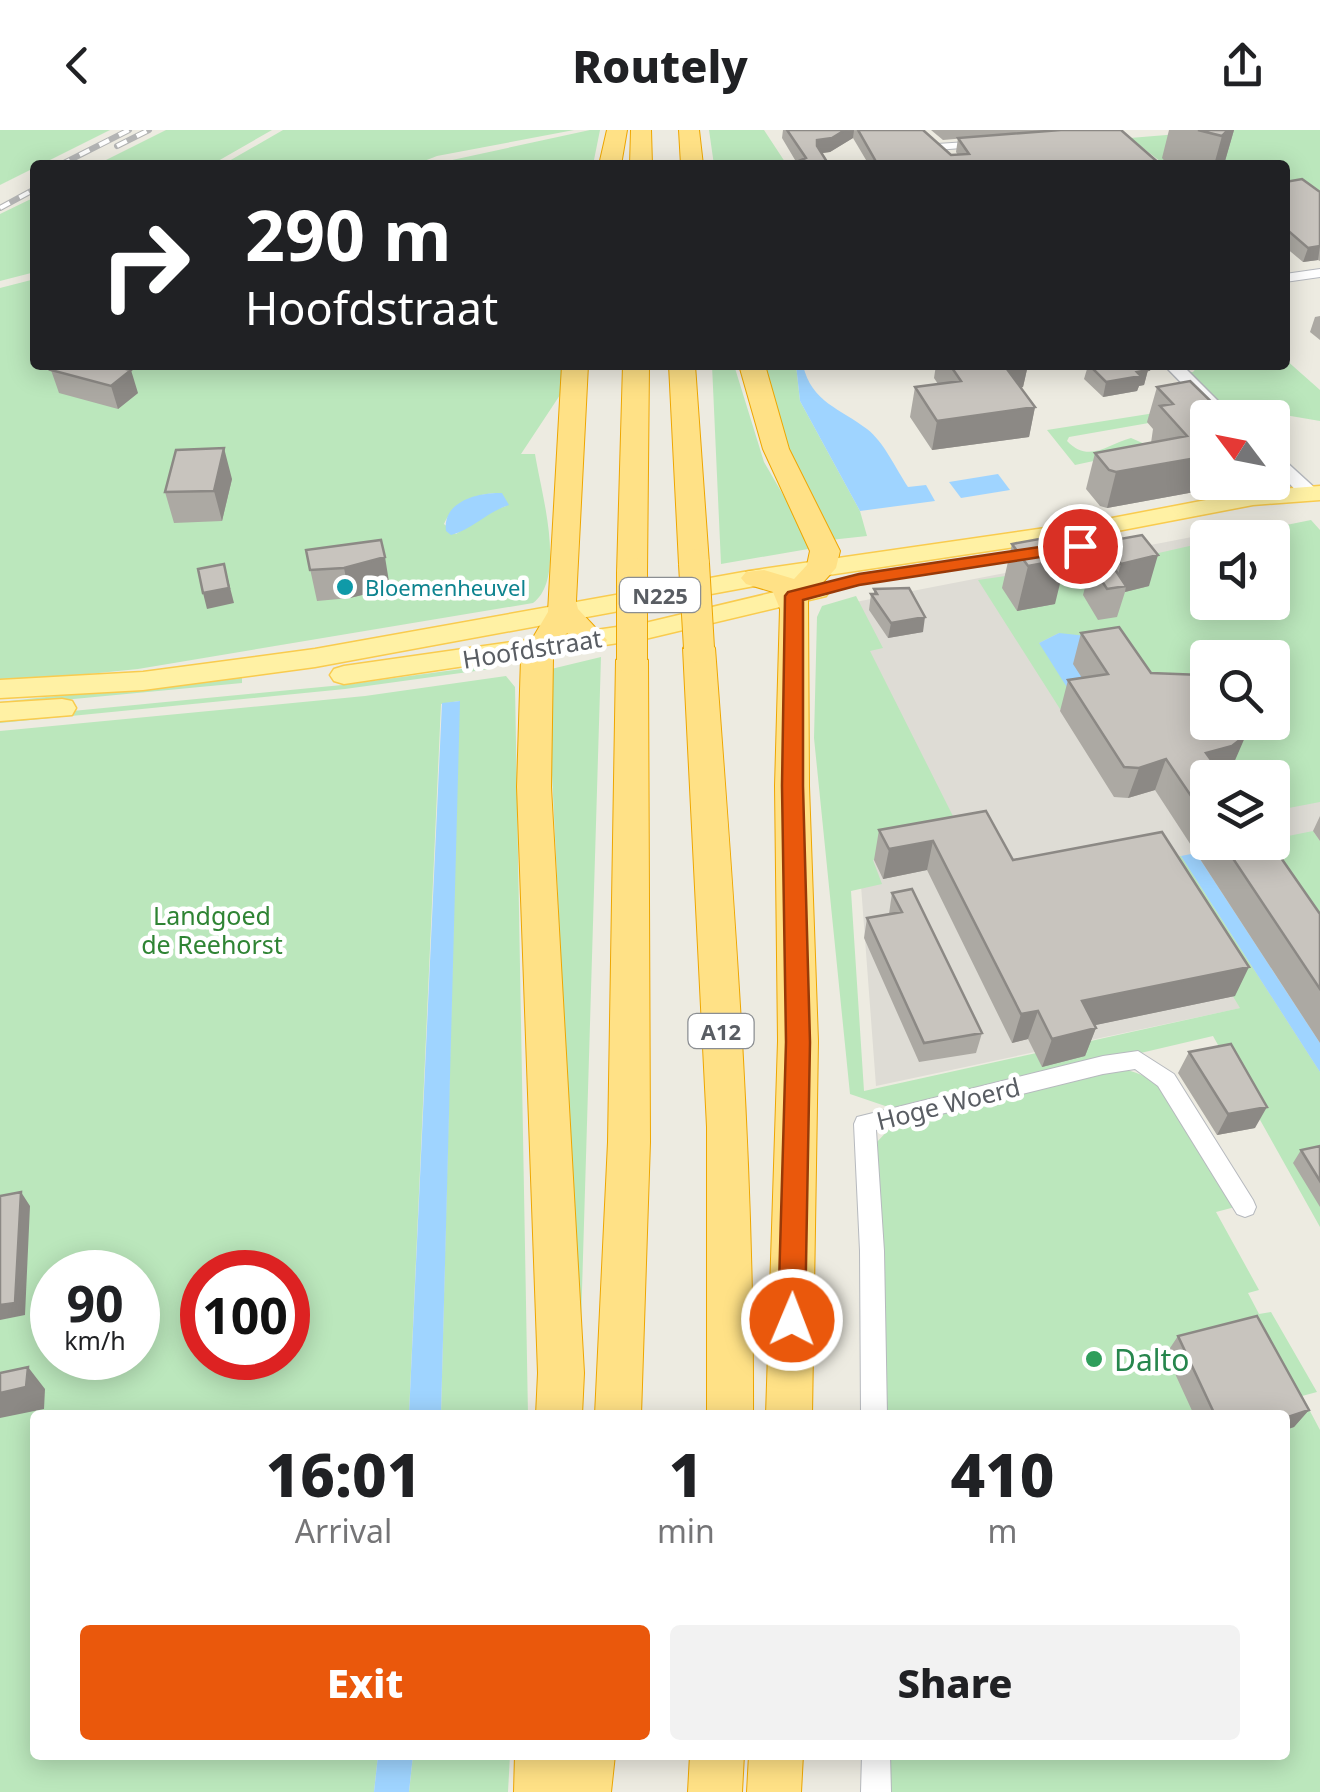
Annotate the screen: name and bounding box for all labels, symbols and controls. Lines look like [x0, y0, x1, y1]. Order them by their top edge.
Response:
text: Routely [572, 35, 748, 96]
icon: back [50, 38, 105, 93]
icon: share [1215, 38, 1270, 93]
text: 290 m [245, 186, 452, 282]
icon: right [80, 200, 210, 330]
text: Hoofdstraat [245, 277, 498, 338]
north arrow [1190, 400, 1290, 500]
map controls [1190, 400, 1290, 860]
pin [1038, 504, 1123, 589]
icon: arrive [1053, 519, 1108, 574]
button: sound [1190, 520, 1290, 620]
place label: Bloemenheuvel [365, 572, 526, 602]
marker: Bloemenheuvel [334, 576, 356, 598]
road number: N225 [620, 578, 700, 612]
street label: Hoofdstraat [460, 620, 604, 676]
button: search [1190, 640, 1290, 740]
button: layers [1190, 760, 1290, 860]
park label: Landgoed de Reehorst [141, 898, 283, 961]
road number: A12 [688, 1014, 754, 1048]
street label: Hoge Woerd [873, 1069, 1023, 1137]
speed limit sign: 100 [180, 1250, 310, 1380]
position arrow [740, 1268, 844, 1372]
text: 90 [66, 1269, 124, 1337]
text: km/h [64, 1323, 126, 1357]
place label: Dalto [1114, 1339, 1189, 1380]
marker: Dalto [1083, 1348, 1105, 1370]
text: 16:01 [266, 1433, 421, 1515]
text: 1 [669, 1433, 703, 1515]
text: 410 [950, 1433, 1054, 1515]
text: Arrival [295, 1509, 392, 1552]
text: min [657, 1509, 715, 1552]
text: m [987, 1509, 1017, 1552]
button: Exit [80, 1625, 650, 1740]
button: Share [670, 1625, 1240, 1740]

